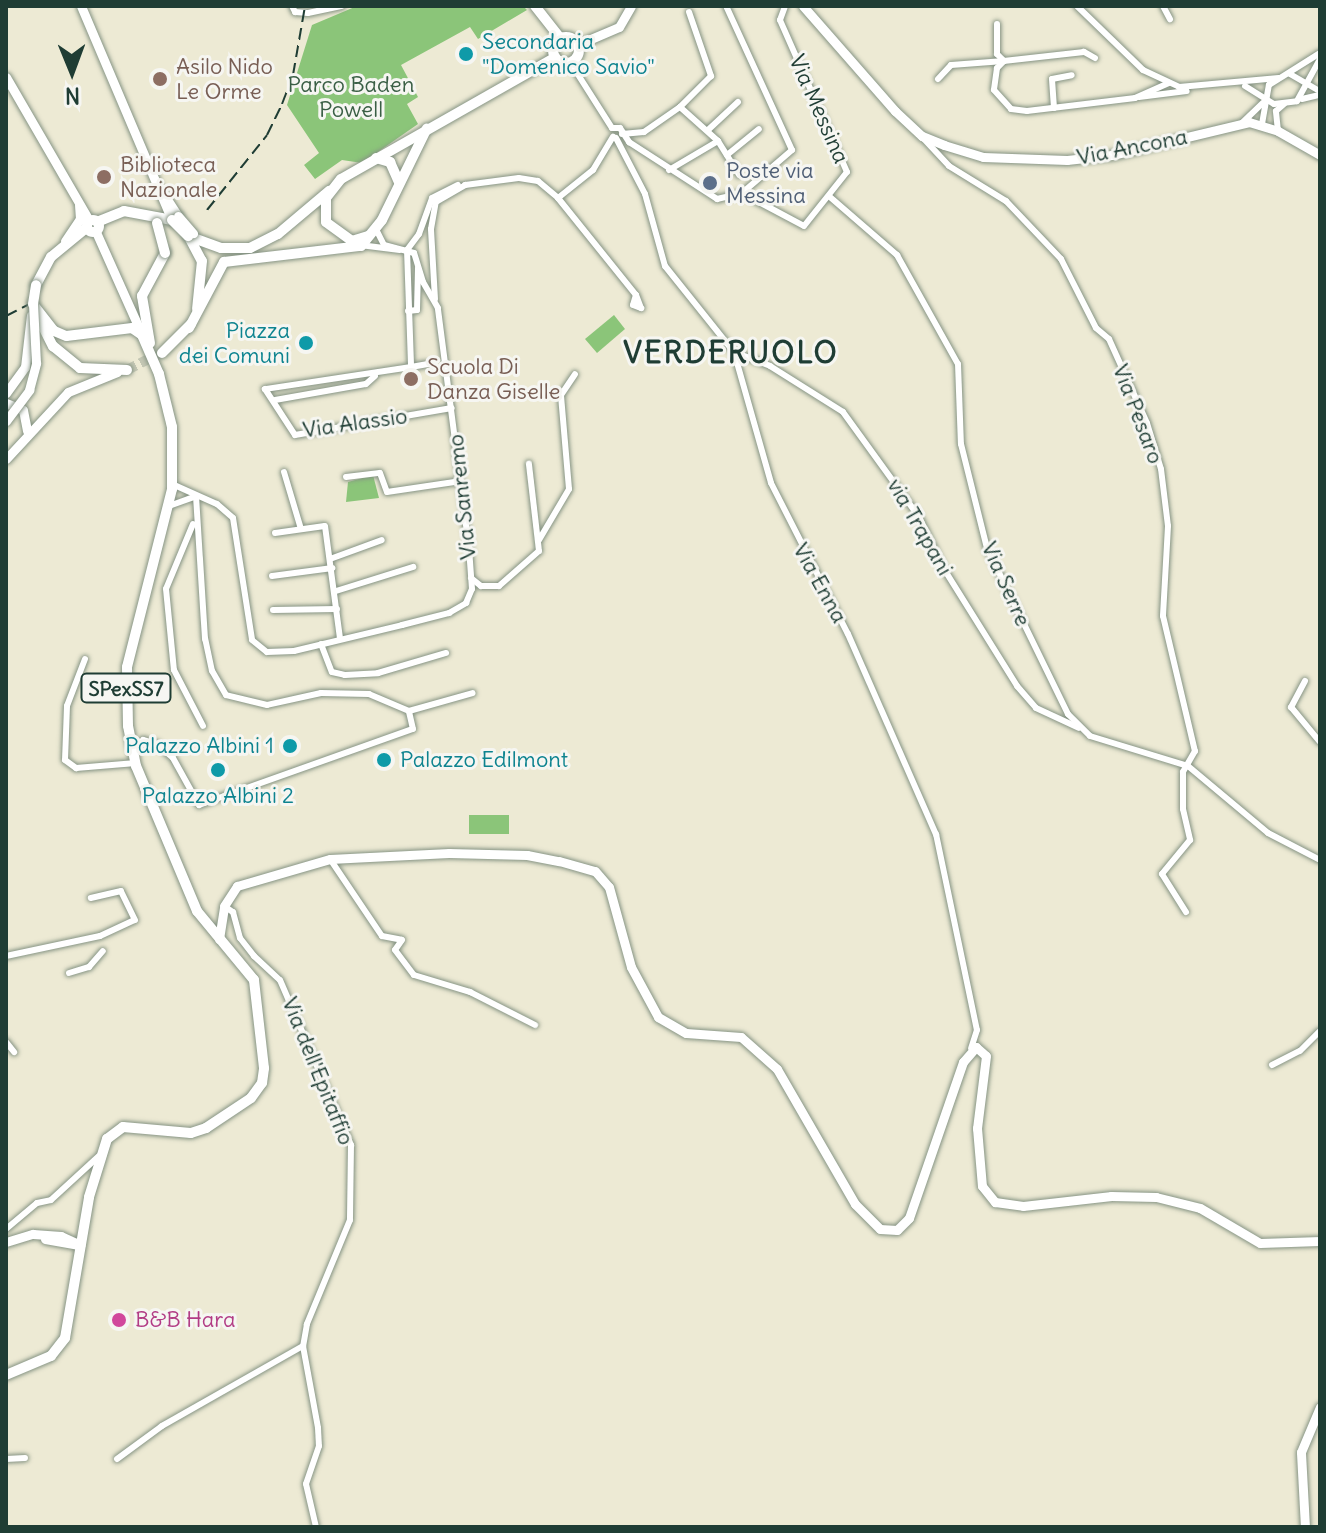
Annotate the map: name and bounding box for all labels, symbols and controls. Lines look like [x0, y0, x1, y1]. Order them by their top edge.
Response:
place label: Secondaria "Domenico Savio" [482, 28, 655, 80]
north arrow [32, 32, 112, 112]
marker: Secondaria "Domenico Savio" [457, 45, 475, 63]
street label: Via Messina [783, 51, 855, 167]
place label: Asilo Nido Le Orme [176, 53, 273, 104]
marker: Asilo Nido Le Orme [151, 70, 169, 88]
park label: Parco Baden Powell [288, 71, 414, 122]
text: N [65, 82, 80, 110]
street label: Via Ancona [1075, 123, 1189, 171]
place label: Biblioteca Nazionale [120, 151, 217, 202]
place label: Poste via Messina [726, 157, 814, 208]
marker: Biblioteca Nazionale [95, 168, 113, 186]
marker: Poste via Messina [701, 174, 719, 192]
place label: Piazza dei Comuni [179, 317, 290, 368]
marker: Piazza dei Comuni [297, 334, 315, 352]
district label: VERDERUOLO [623, 334, 839, 370]
place label: Scuola Di Danza Giselle [427, 353, 560, 404]
street label: Via Pesaro [1107, 361, 1169, 467]
marker: Scuola Di Danza Giselle [402, 370, 420, 388]
street label: Via Alassio [301, 403, 409, 443]
street label: Via Sanremo [442, 433, 482, 561]
street label: via Trapani [882, 474, 958, 580]
street label: Via Enna [787, 538, 853, 628]
street label: Via Serre [976, 538, 1036, 630]
road number: SPexSS7 [80, 672, 172, 704]
place label: Palazzo Albini 1 [125, 733, 274, 759]
marker: Palazzo Albini 1 [281, 737, 299, 755]
place label: Palazzo Edilmont [400, 747, 568, 773]
marker: Palazzo Edilmont [375, 751, 393, 769]
marker: Palazzo Albini 2 [209, 761, 227, 779]
place label: Palazzo Albini 2 [142, 783, 294, 809]
street label: Via dell'Epitaffio [276, 993, 360, 1149]
place label: B&B Hara [135, 1307, 236, 1333]
marker: B&B Hara [110, 1311, 128, 1329]

